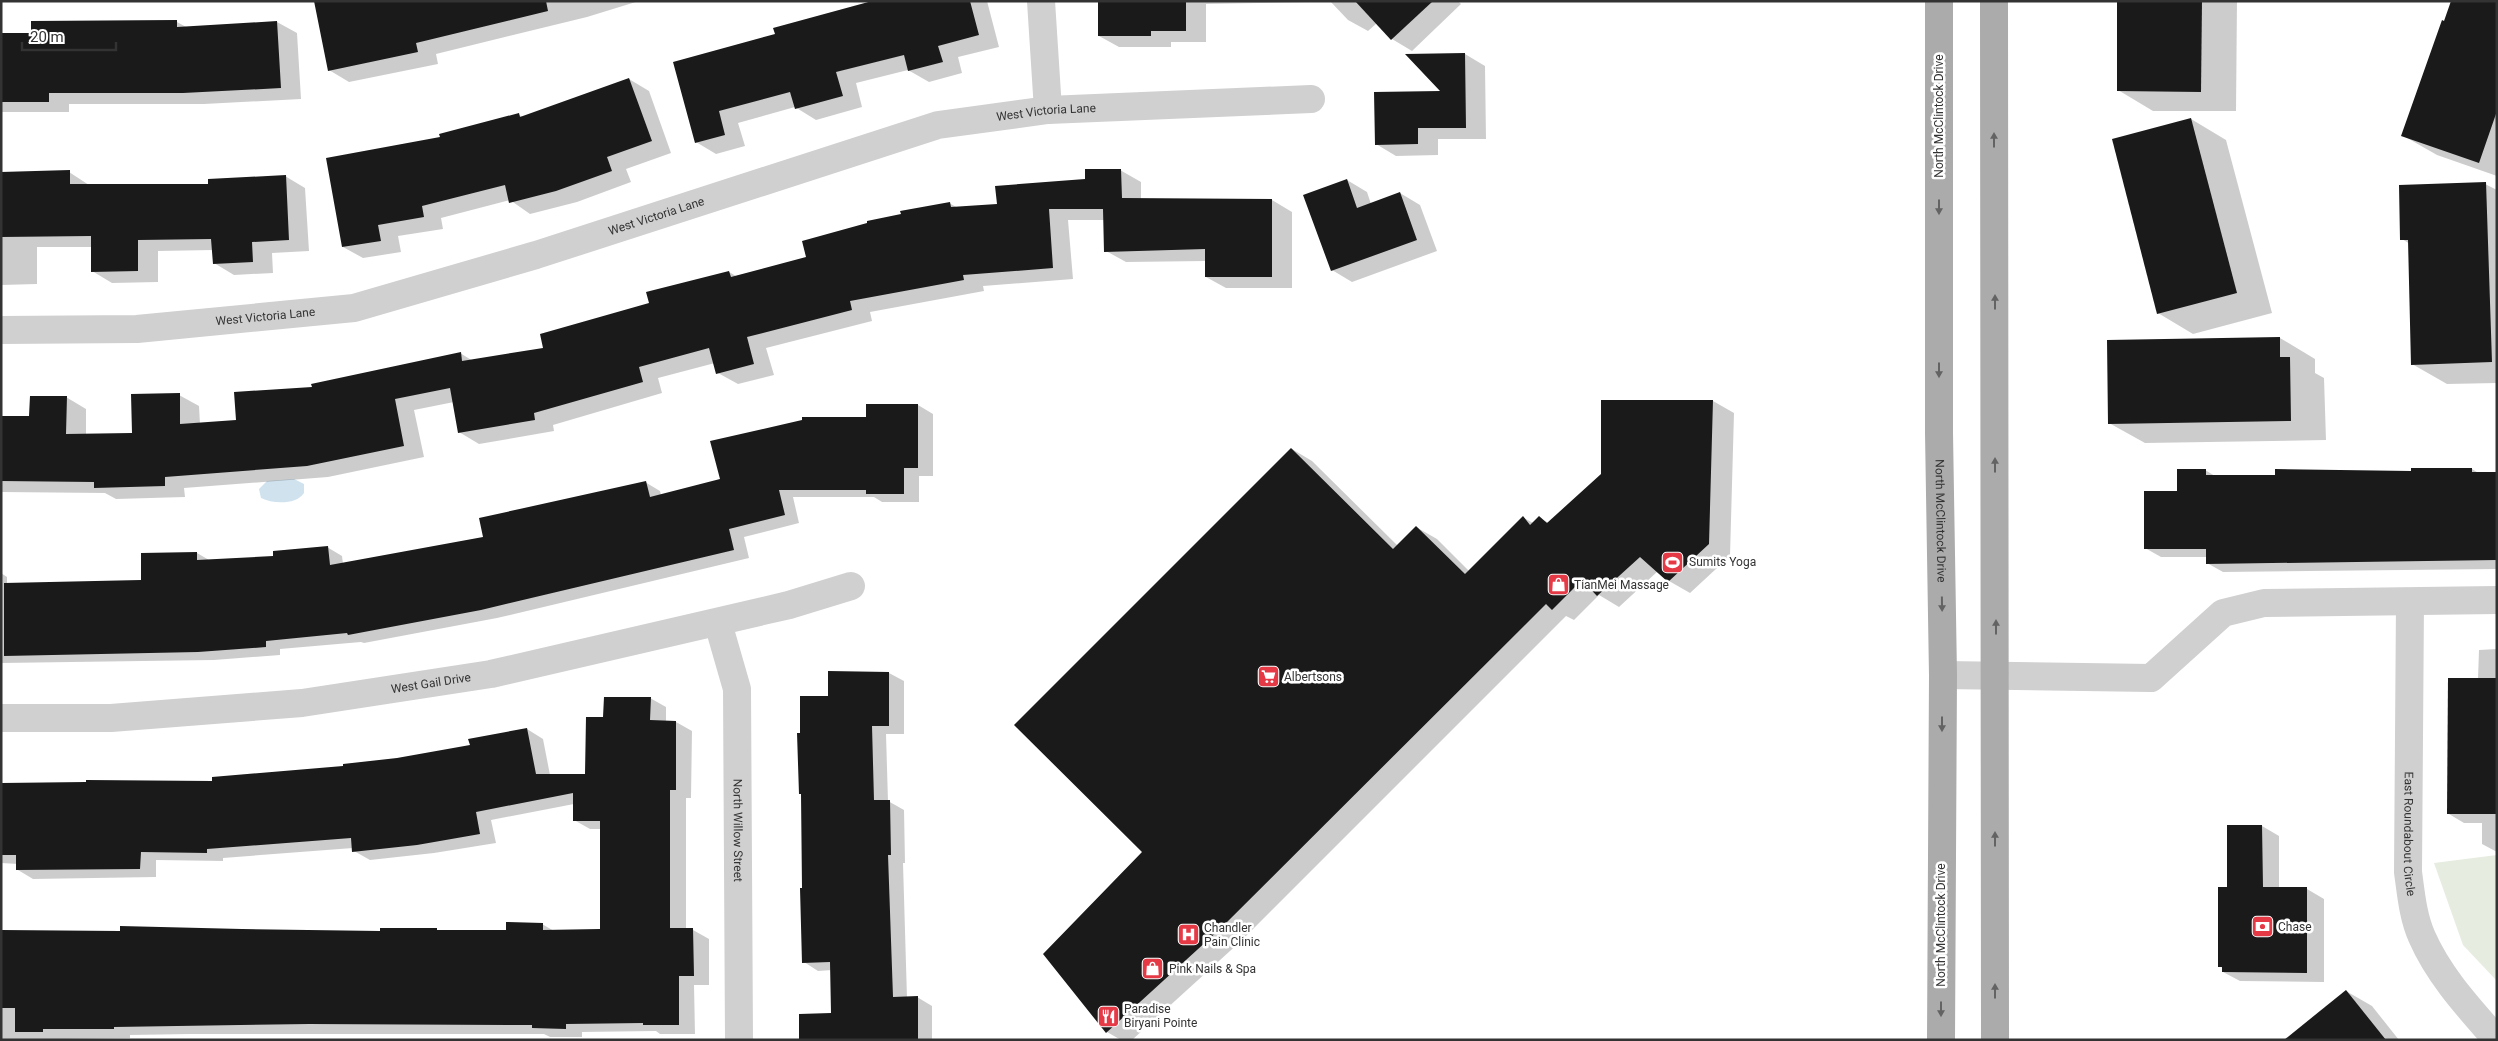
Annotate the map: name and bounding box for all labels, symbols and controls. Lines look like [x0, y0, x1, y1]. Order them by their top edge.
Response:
scale bar [22, 20, 116, 52]
text: 20 m [30, 28, 64, 46]
street label: North McClintock Drive [1932, 54, 1946, 178]
street label: West Victoria Lane [995, 101, 1096, 124]
one-way arrow [1990, 131, 1998, 147]
street label: West Victoria Lane [607, 194, 706, 238]
one-way arrow [1935, 200, 1943, 216]
one-way arrow [1991, 294, 1999, 310]
street label: West Victoria Lane [215, 305, 316, 328]
one-way arrow [1935, 362, 1943, 378]
one-way arrow [1991, 456, 1999, 472]
street label: North McClintock Drive [1932, 459, 1948, 583]
sports icon: Sumits Yoga [1661, 550, 1685, 574]
place label: Sumits Yoga [1689, 555, 1756, 569]
shop icon: TianMei Massage [1546, 573, 1570, 597]
place label: TianMei Massage [1574, 578, 1669, 592]
one-way arrow [1938, 596, 1946, 612]
one-way arrow [1992, 619, 2000, 635]
supermarket icon: Albertsons [1256, 665, 1280, 689]
street label: West Gail Drive [390, 670, 472, 696]
place label: Albertsons [1284, 670, 1342, 684]
one-way arrow [1938, 716, 1946, 732]
street label: East Roundabout Circle [2401, 772, 2418, 897]
street label: North Willow Street [731, 779, 745, 882]
one-way arrow [1991, 830, 1999, 846]
street label: North McClintock Drive [1934, 863, 1948, 987]
bank icon: Chase [2250, 915, 2274, 939]
place label: Chase [2278, 920, 2312, 934]
place label: Chandler Pain Clinic [1204, 921, 1260, 949]
hospital icon: Chandler Pain Clinic [1176, 923, 1200, 947]
shop icon: Pink Nails & Spa [1141, 957, 1165, 981]
place label: Pink Nails & Spa [1169, 962, 1256, 976]
one-way arrow [1991, 983, 1999, 999]
one-way arrow [1937, 1001, 1945, 1017]
place label: Paradise Biryani Pointe [1124, 1002, 1197, 1030]
restaurant icon: Paradise Biryani Pointe [1096, 1004, 1120, 1028]

